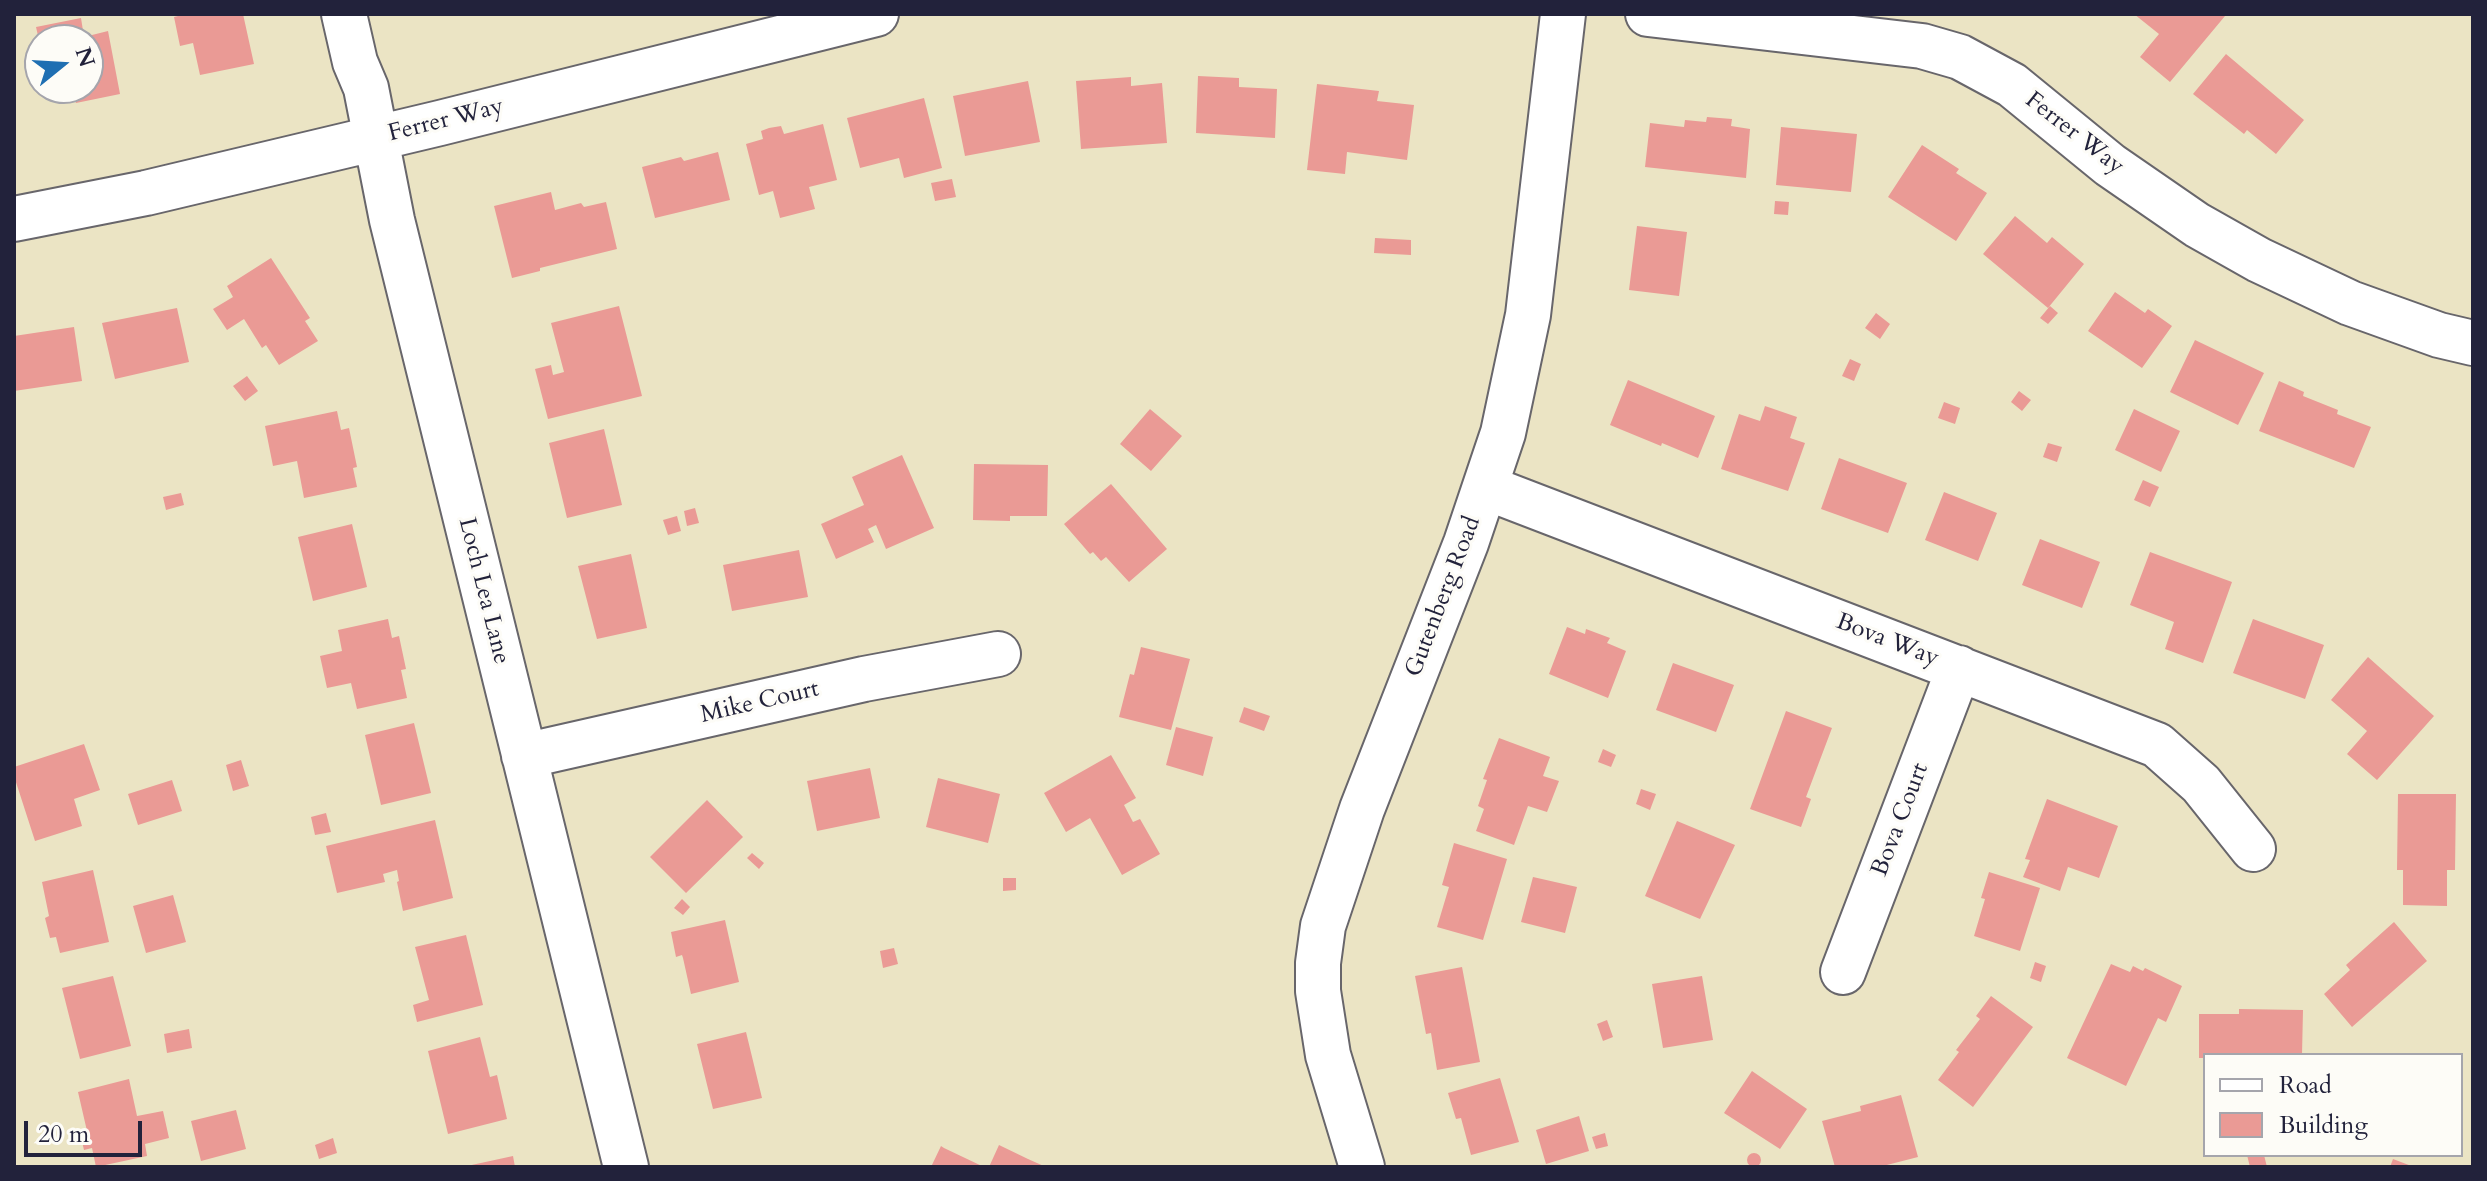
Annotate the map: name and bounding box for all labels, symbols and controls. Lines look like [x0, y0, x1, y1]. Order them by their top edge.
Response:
north arrow [24, 24, 104, 104]
text: N [68, 43, 102, 71]
street label: Ferrer Way [2019, 86, 2129, 182]
street label: Ferrer Way [385, 93, 507, 149]
street label: Gutenberg Road [1400, 513, 1488, 681]
street label: Loch Lea Lane [451, 515, 515, 667]
street label: Bova Way [1832, 608, 1942, 674]
street label: Mike Court [698, 675, 822, 731]
street label: Bova Court [1866, 759, 1936, 881]
legend [2203, 1053, 2463, 1157]
text: Road [2279, 1069, 2332, 1102]
scale bar [28, 1105, 146, 1155]
text: Building [2279, 1109, 2368, 1142]
text: 20 m [38, 1118, 89, 1151]

